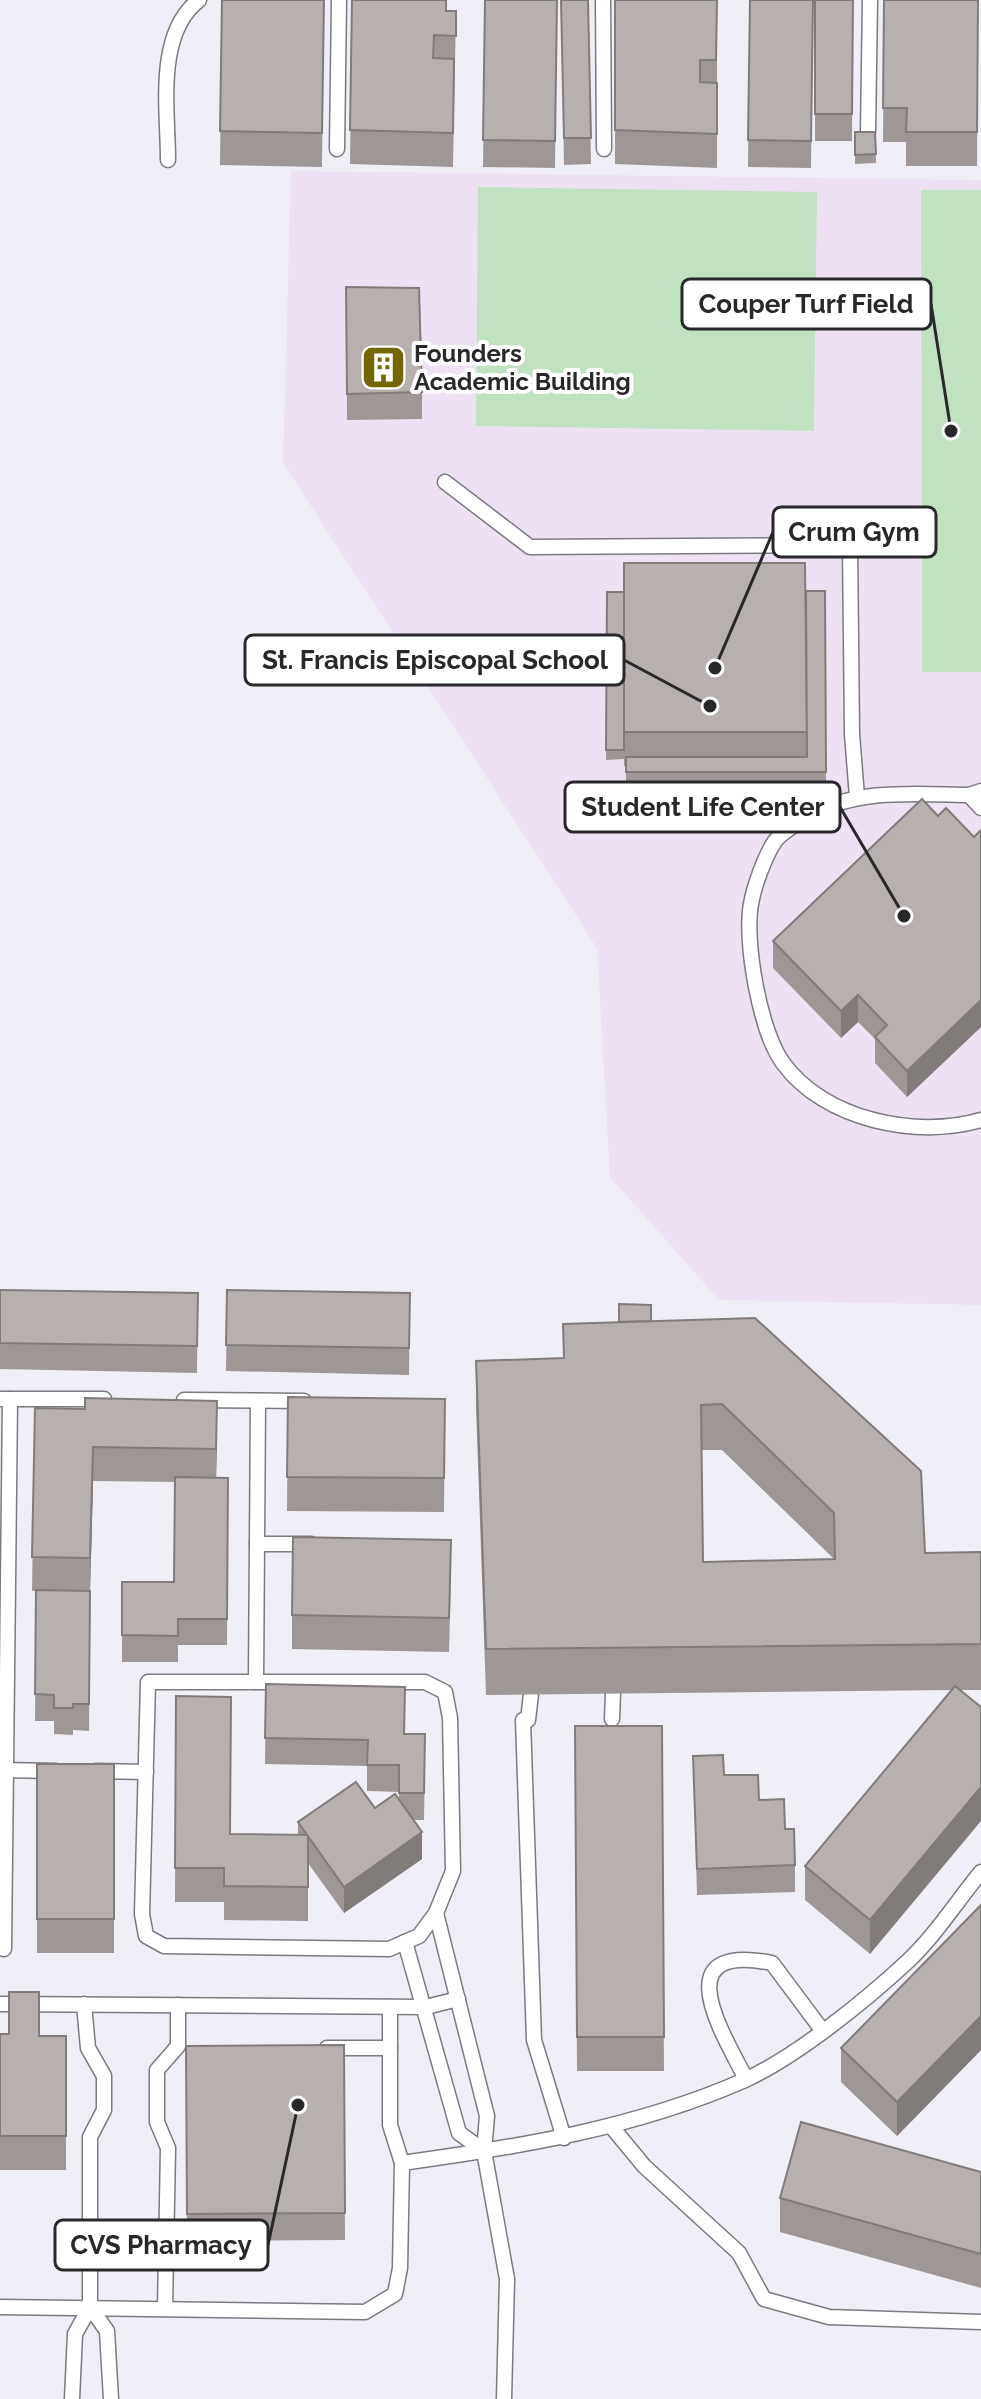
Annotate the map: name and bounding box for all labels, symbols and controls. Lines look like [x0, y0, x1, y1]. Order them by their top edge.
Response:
callout: Couper Turf Field [682, 279, 931, 329]
text: Couper Turf Field [699, 289, 913, 319]
place label: Founders Academic Building [414, 339, 631, 396]
building icon: Founders Academic Building [359, 343, 407, 391]
callout: Crum Gym [773, 507, 936, 557]
text: Crum Gym [788, 517, 920, 547]
callout: St. Francis Episcopal School [245, 635, 624, 685]
text: St. Francis Episcopal School [262, 645, 609, 675]
callout: Student Life Center [565, 782, 840, 832]
text: Student Life Center [581, 792, 825, 822]
callout: CVS Pharmacy [55, 2220, 268, 2270]
text: CVS Pharmacy [70, 2230, 252, 2260]

